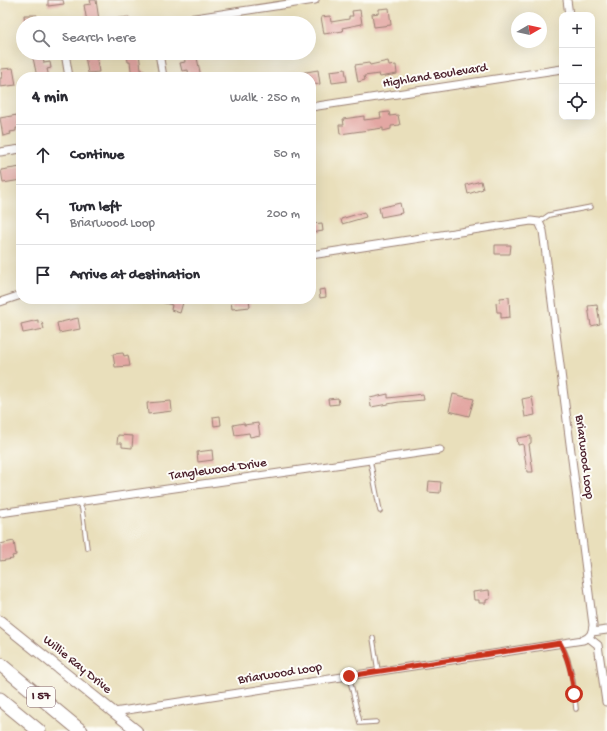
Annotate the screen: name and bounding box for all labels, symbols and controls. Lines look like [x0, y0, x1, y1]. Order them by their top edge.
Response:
north arrow [511, 12, 547, 48]
map controls [559, 12, 595, 120]
button: + [559, 12, 595, 48]
search box [16, 16, 316, 60]
icon: search [30, 27, 52, 49]
text: Search here [62, 29, 136, 47]
button: − [559, 48, 595, 84]
street label: Highland Boulevard [382, 60, 490, 92]
button: locate [559, 84, 595, 120]
text: 4 min [32, 88, 68, 108]
text: Walk · 250 m [230, 91, 300, 106]
icon: ahead [32, 144, 54, 166]
text: Continue [70, 146, 124, 164]
text: 50 m [273, 147, 300, 162]
text: Turn left [70, 198, 121, 216]
icon: left [32, 204, 54, 226]
text: 200 m [267, 207, 300, 222]
text: Briarwood Loop [70, 216, 155, 231]
icon: arrive [32, 264, 54, 286]
text: Arrive at destination [70, 266, 200, 284]
street label: Briarwood Loop [571, 413, 597, 501]
street label: Tanglewood Drive [167, 456, 268, 484]
street label: Willie Ray Drive [40, 633, 115, 697]
street label: Briarwood Loop [236, 660, 324, 688]
route end [340, 667, 358, 685]
route start [565, 685, 583, 703]
road number: I 57 [27, 687, 55, 707]

